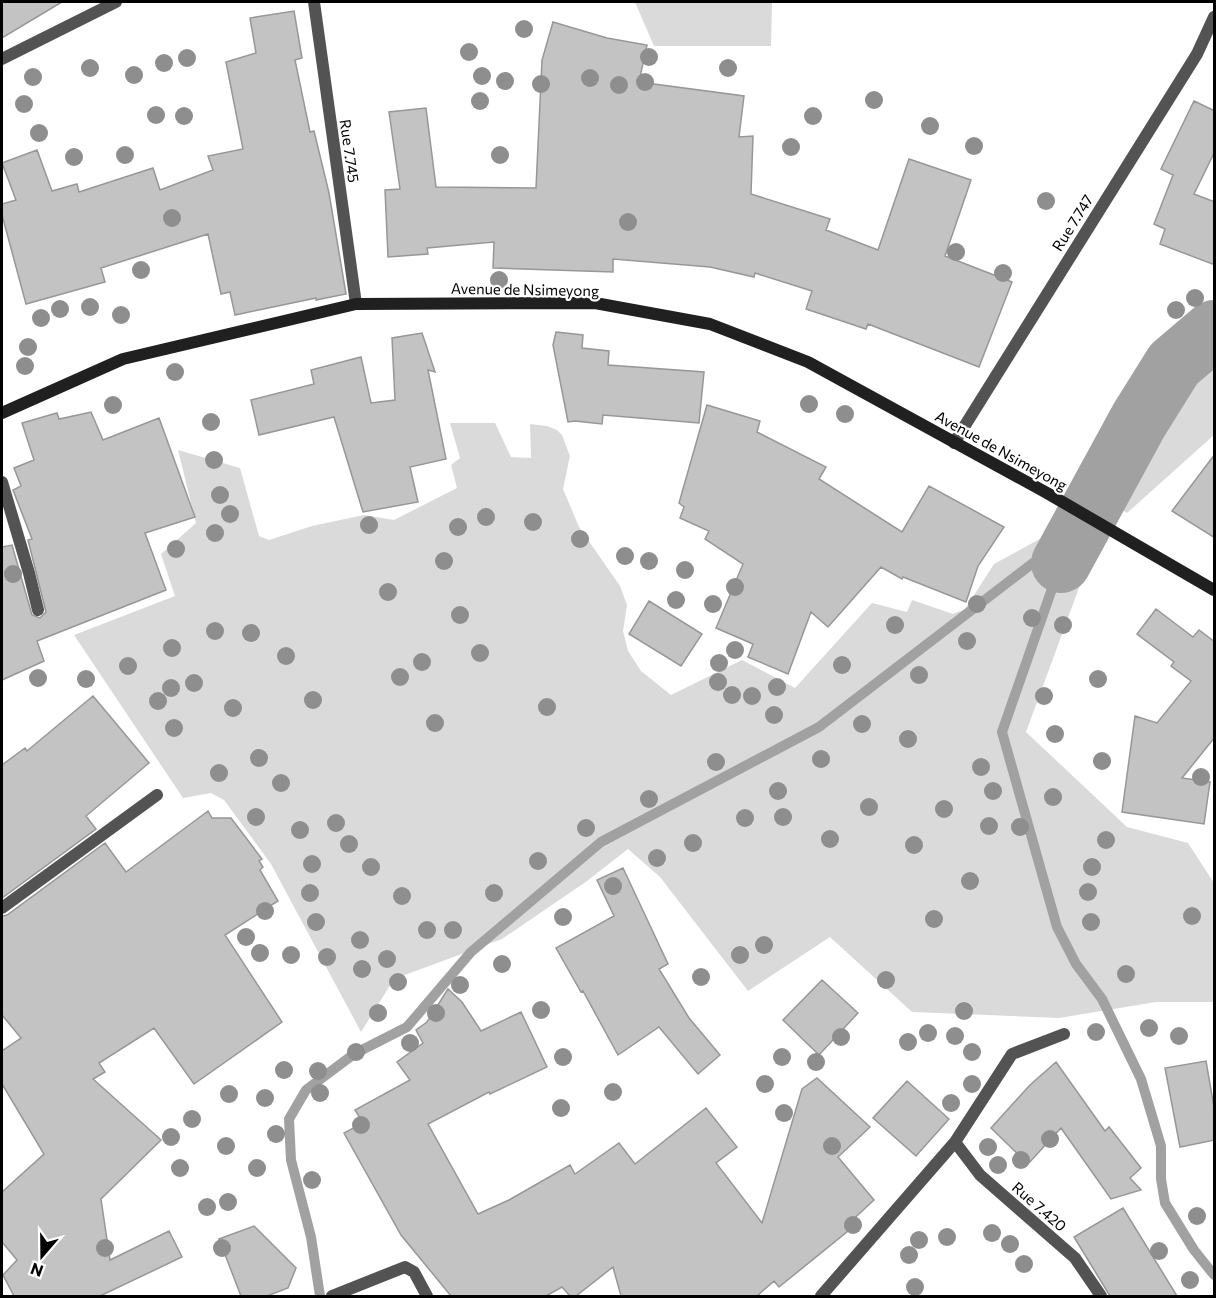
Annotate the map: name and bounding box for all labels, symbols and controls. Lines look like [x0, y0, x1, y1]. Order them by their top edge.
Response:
street label: Rue 7.745 [337, 118, 363, 184]
street label: Rue 7.747 [1048, 191, 1097, 254]
street label: Avenue de Nsimeyong [451, 279, 599, 299]
street label: Avenue de Nsimeyong [932, 406, 1071, 494]
street label: Rue 7.420 [1009, 1178, 1071, 1235]
north arrow [12, 1226, 72, 1286]
text: N [28, 1260, 46, 1282]

